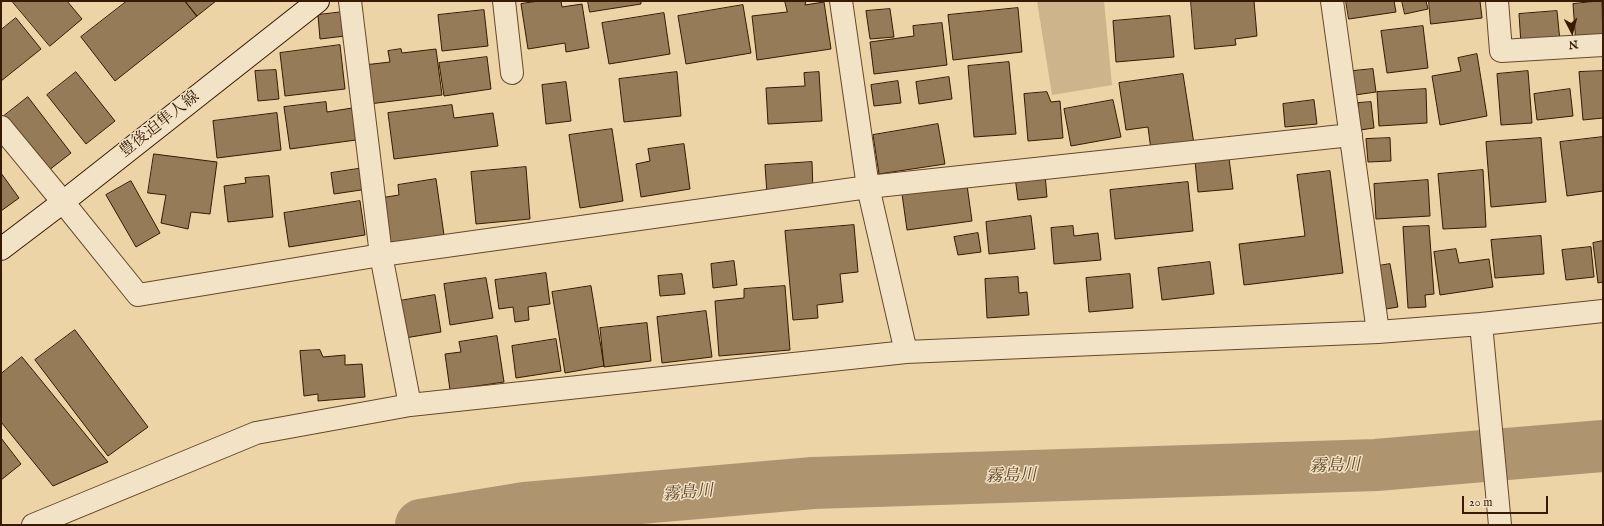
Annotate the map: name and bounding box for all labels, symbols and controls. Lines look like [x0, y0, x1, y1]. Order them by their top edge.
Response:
north arrow [1552, 12, 1592, 52]
text: N [1568, 36, 1579, 51]
street label: 豊後迫隼人線 [116, 88, 204, 162]
water label: 霧島川 [1309, 456, 1361, 478]
water label: 霧島川 [985, 466, 1037, 488]
water label: 霧島川 [662, 482, 714, 506]
scale bar [1464, 488, 1550, 514]
text: 20 m [1469, 495, 1492, 510]

